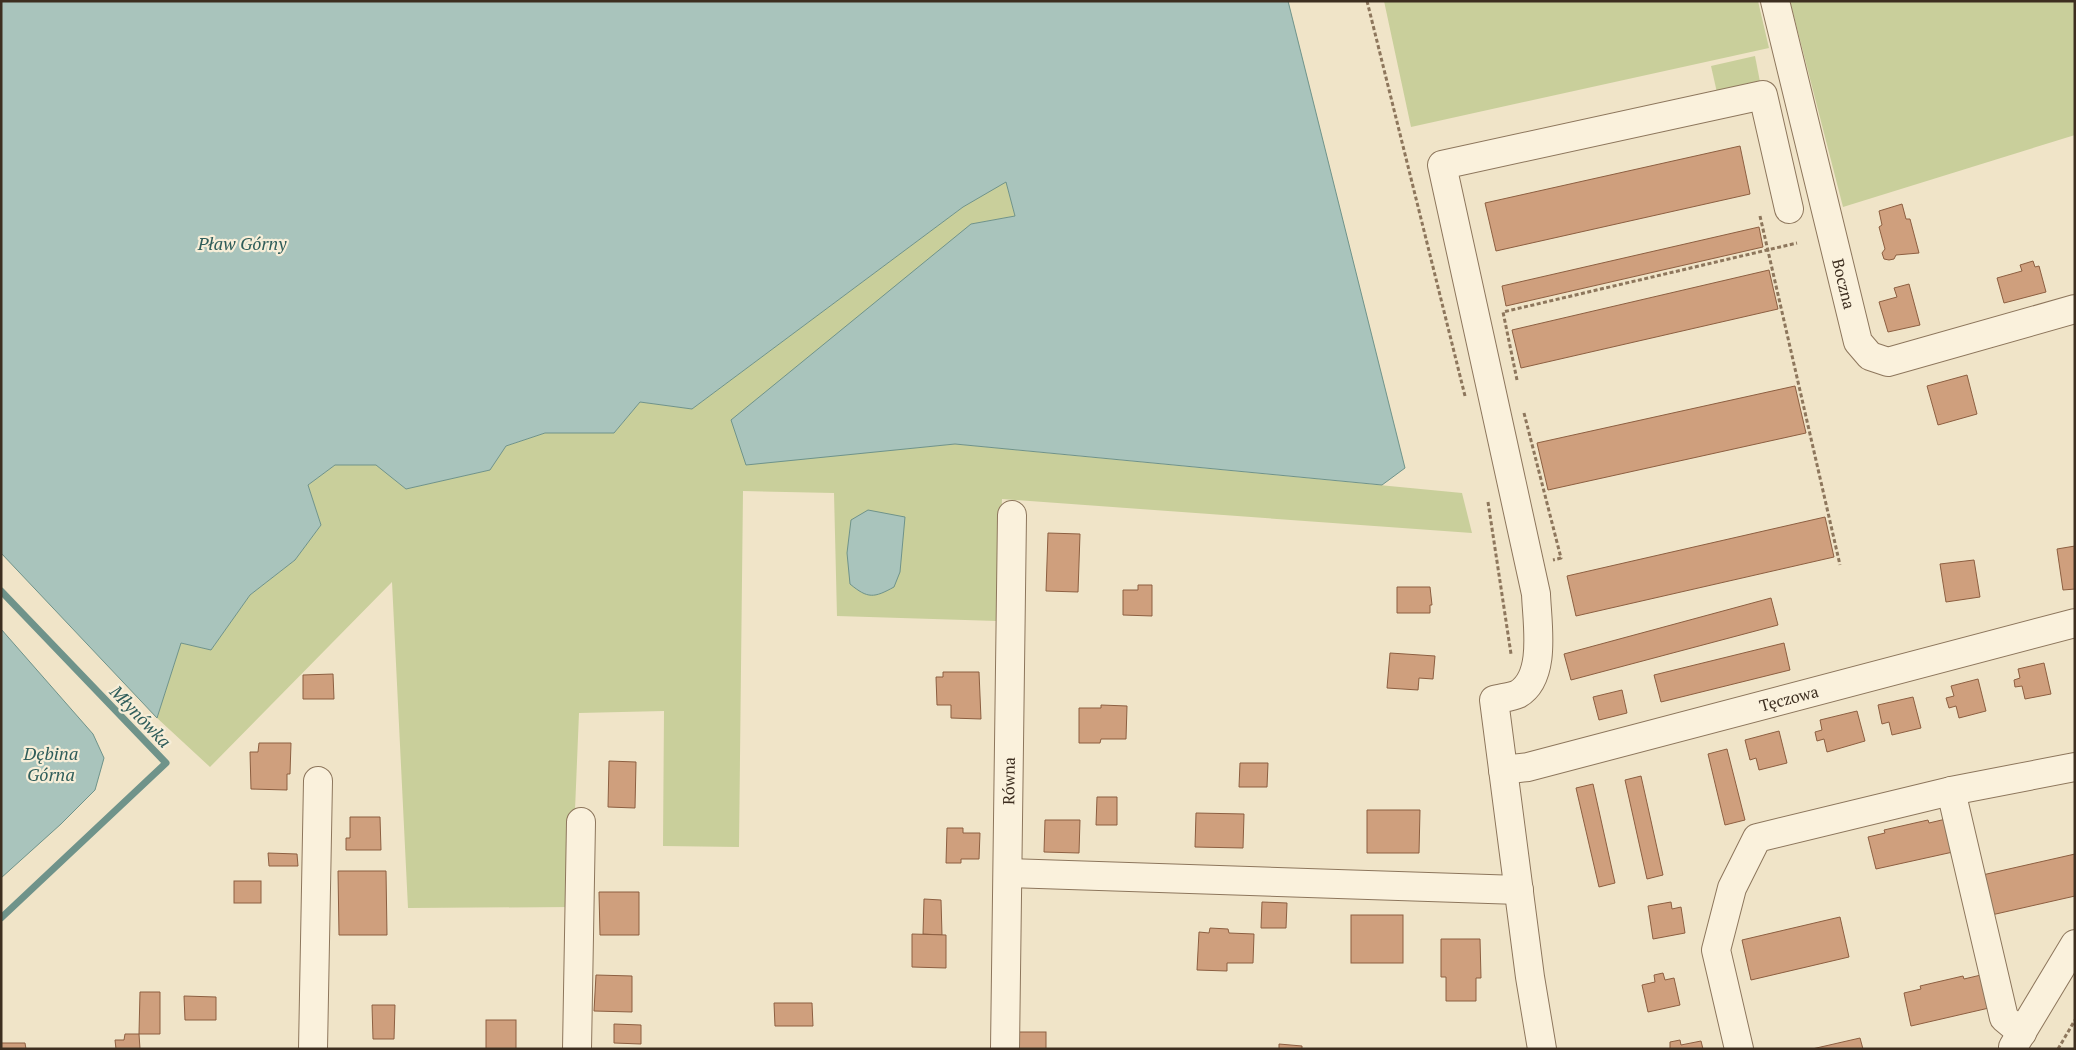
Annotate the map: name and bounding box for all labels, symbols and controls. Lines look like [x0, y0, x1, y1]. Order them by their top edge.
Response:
water label: Pław Górny [197, 231, 287, 255]
street label: Boczna [1827, 256, 1861, 311]
water label: Młynówka [104, 679, 177, 753]
street label: Tęczowa [1757, 680, 1821, 717]
water label: Dębina Górna [23, 741, 78, 786]
street label: Równa [997, 757, 1020, 805]

